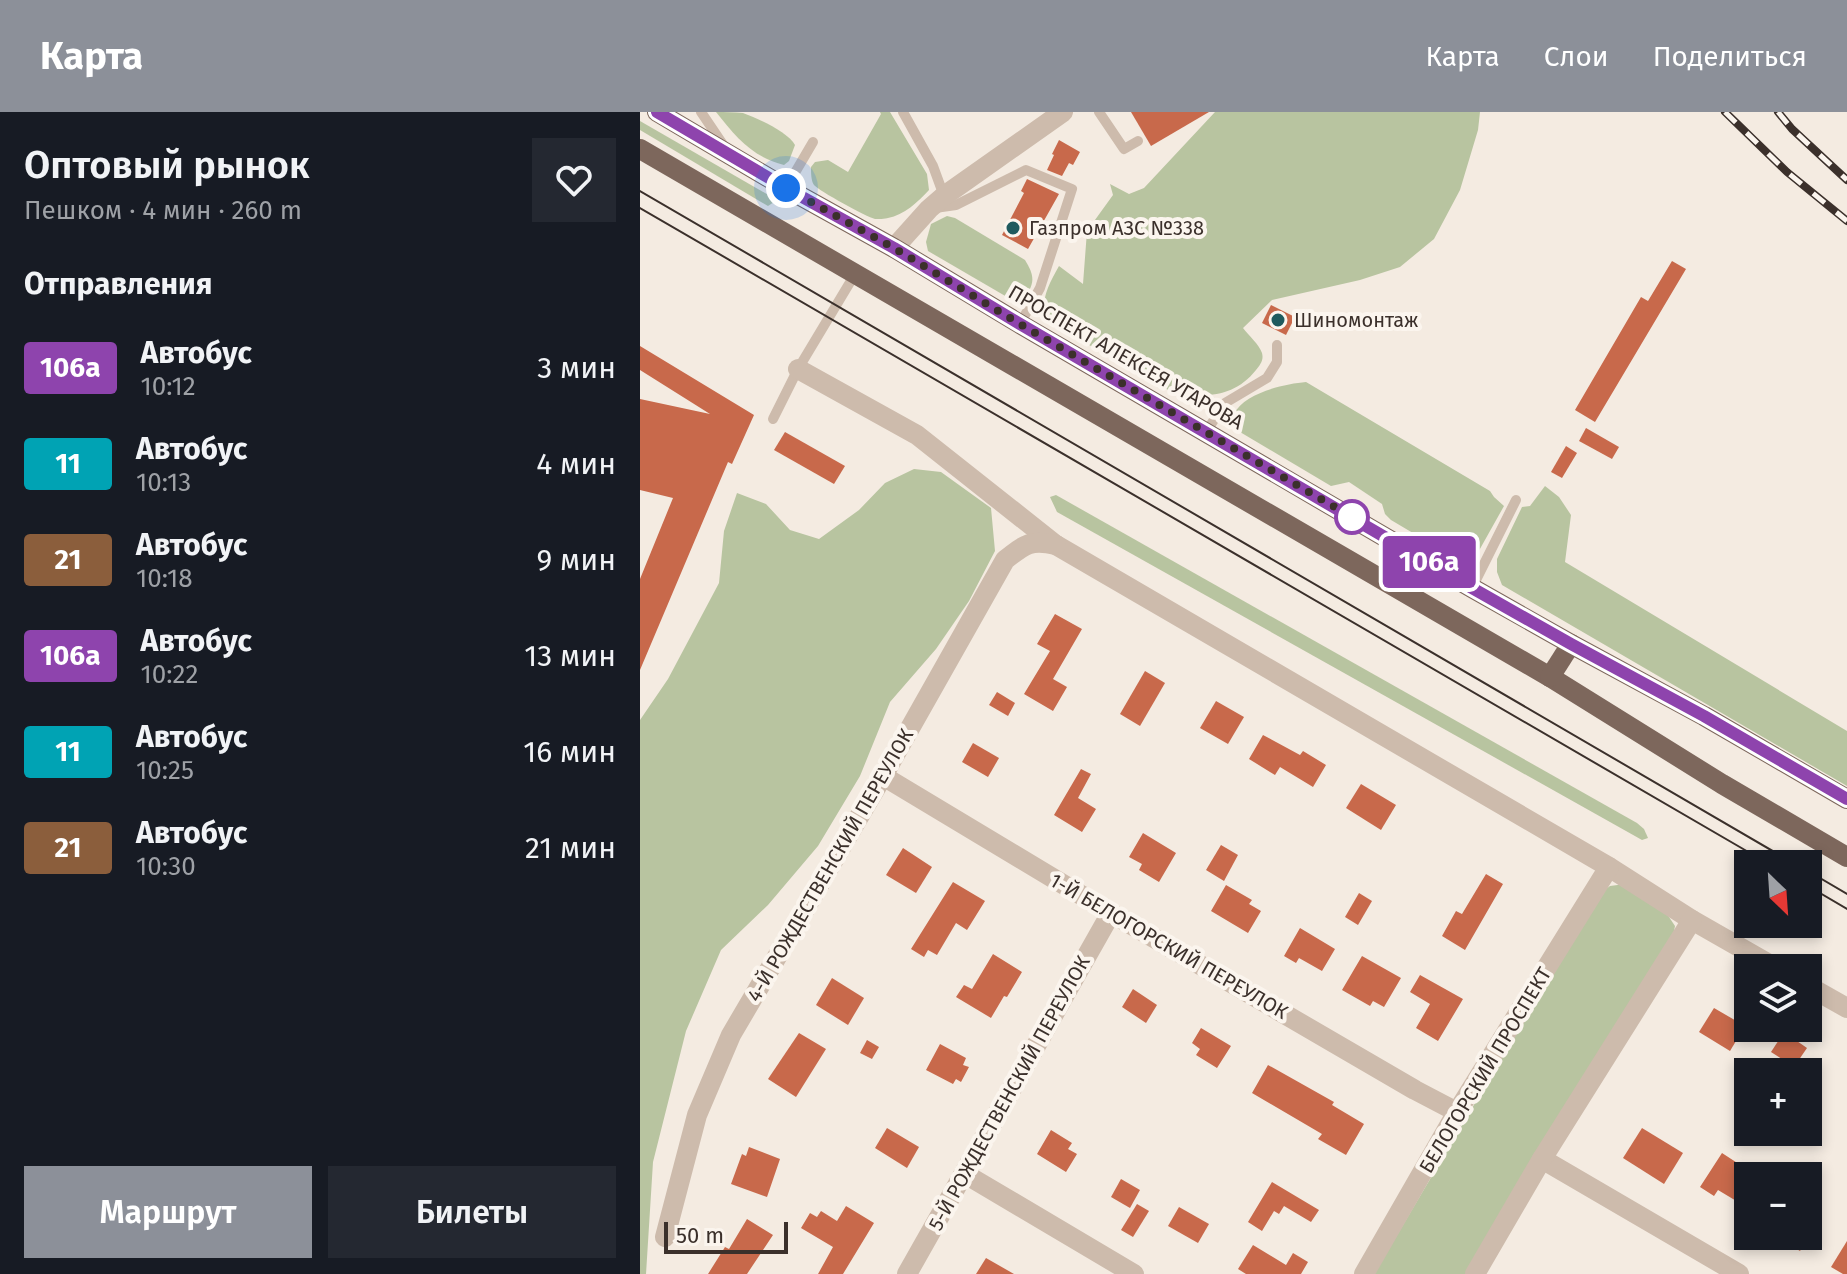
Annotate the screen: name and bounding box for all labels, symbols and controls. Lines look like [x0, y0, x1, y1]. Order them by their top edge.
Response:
text: Карта [40, 33, 143, 79]
text: Карта [1425, 40, 1500, 73]
text: Слои [1544, 40, 1609, 73]
text: Поделиться [1653, 40, 1807, 73]
button: heart [532, 138, 616, 222]
text: Оптовый рынок [24, 142, 310, 188]
your location [766, 168, 806, 208]
text: Пешком · 4 мин · 260 m [24, 195, 302, 226]
place label: Газпром АЗС №338 [1029, 216, 1204, 240]
marker: Газпром АЗС №338 [1004, 219, 1022, 237]
text: Отправления [24, 266, 213, 302]
street label: ПРОСПЕКТ АЛЕКСЕЯ УГАРОВА [1004, 280, 1248, 434]
place label: Шиномонтаж [1294, 308, 1418, 332]
marker: Шиномонтаж [1269, 311, 1287, 329]
text: Автобус [141, 335, 252, 371]
text: 3 мин [537, 350, 616, 386]
text: 106а [40, 351, 101, 384]
text: 10:12 [141, 371, 196, 402]
text: Автобус [136, 431, 247, 467]
text: 4 мин [536, 446, 616, 482]
text: 11 [55, 447, 81, 480]
text: 10:13 [136, 467, 191, 498]
unlabelled marker [1335, 500, 1369, 534]
text: Автобус [136, 527, 247, 563]
line badge: 106а [1373, 536, 1485, 588]
text: 9 мин [536, 542, 616, 578]
text: 21 [55, 543, 81, 576]
text: 106а [1399, 545, 1459, 578]
text: 10:18 [136, 563, 193, 594]
text: Автобус [141, 623, 252, 659]
text: 13 мин [524, 638, 616, 674]
text: 106а [40, 639, 101, 672]
text: 10:22 [141, 659, 198, 690]
text: Автобус [136, 719, 247, 755]
street label: 4-Й РОЖДЕСТВЕНСКИЙ ПЕРЕУЛОК [742, 724, 918, 1006]
text: 16 мин [523, 734, 616, 770]
text: 11 [55, 735, 81, 768]
text: 10:25 [136, 755, 194, 786]
text: Автобус [136, 815, 247, 851]
text: 21 мин [525, 830, 616, 866]
text: 21 [55, 831, 81, 864]
north arrow [1734, 850, 1822, 938]
map controls [1734, 850, 1822, 1250]
text: 10:30 [136, 851, 196, 882]
street label: 1-Й БЕЛОГОРСКИЙ ПЕРЕУЛОК [1046, 868, 1292, 1024]
street label: 5-Й РОЖДЕСТВЕНСКИЙ ПЕРЕУЛОК [923, 951, 1095, 1235]
button: layers [1734, 954, 1822, 1042]
street label: БЕЛОГОРСКИЙ ПРОСПЕКТ [1414, 962, 1556, 1177]
button: + [1734, 1058, 1822, 1146]
button: − [1734, 1162, 1822, 1250]
button: Маршрут [24, 1166, 312, 1258]
button: Билеты [328, 1166, 616, 1258]
scale bar [664, 1218, 788, 1254]
text: 50 m [676, 1222, 724, 1249]

